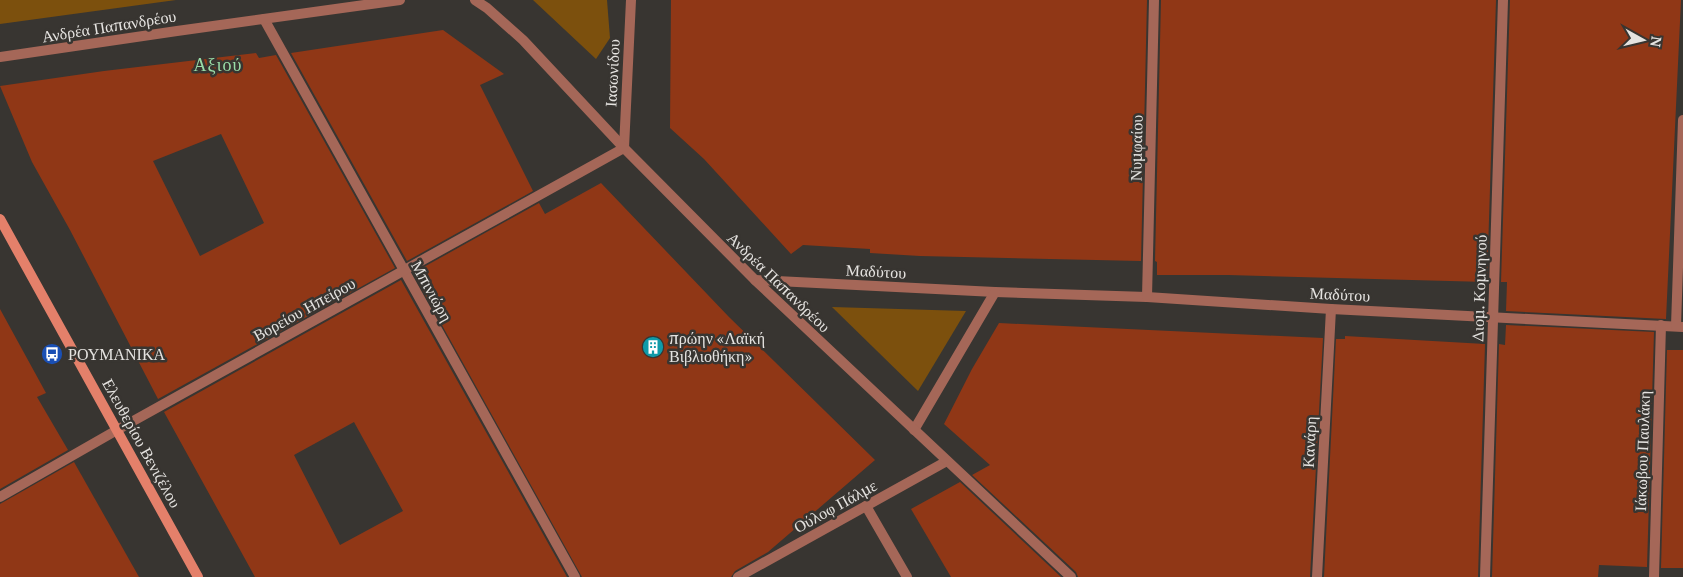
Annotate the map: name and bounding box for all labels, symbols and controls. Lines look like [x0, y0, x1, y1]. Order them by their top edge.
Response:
street label: Ανδρέα Παπανδρέου [40, 5, 178, 47]
north arrow [1618, 15, 1668, 65]
text: N [1646, 35, 1667, 49]
street label: Ιασωνίδου [599, 38, 625, 107]
district label: Αξιού [194, 52, 242, 76]
street label: Νυμφαίου [1124, 114, 1148, 181]
street label: Ανδρέα Παπανδρέου [723, 227, 835, 337]
street label: Διομ. Κομνηνού [1466, 234, 1492, 342]
street label: Μπινιώρη [406, 256, 458, 326]
street label: Μαδύτου [845, 258, 907, 284]
street label: Βορείου Ηπείρου [249, 272, 359, 346]
street label: Μαδύτου [1309, 281, 1371, 307]
place label: πρώην «Λαϊκή Βιβλιοθήκη» [669, 327, 765, 367]
building icon: πρώην «Λαϊκή Βιβλιοθήκη» [641, 335, 665, 359]
bus stop icon: ΡΟΥΜΑΝΙΚΑ [40, 342, 64, 366]
place label: ΡΟΥΜΑΝΙΚΑ [68, 343, 165, 365]
street label: Ελευθερίου Βενιζέλου [97, 374, 187, 512]
street label: Ιάκωβου Παυλάκη [1629, 390, 1655, 512]
street label: Κανάρη [1297, 416, 1321, 468]
street label: Ούλοφ Πάλμε [789, 474, 881, 538]

